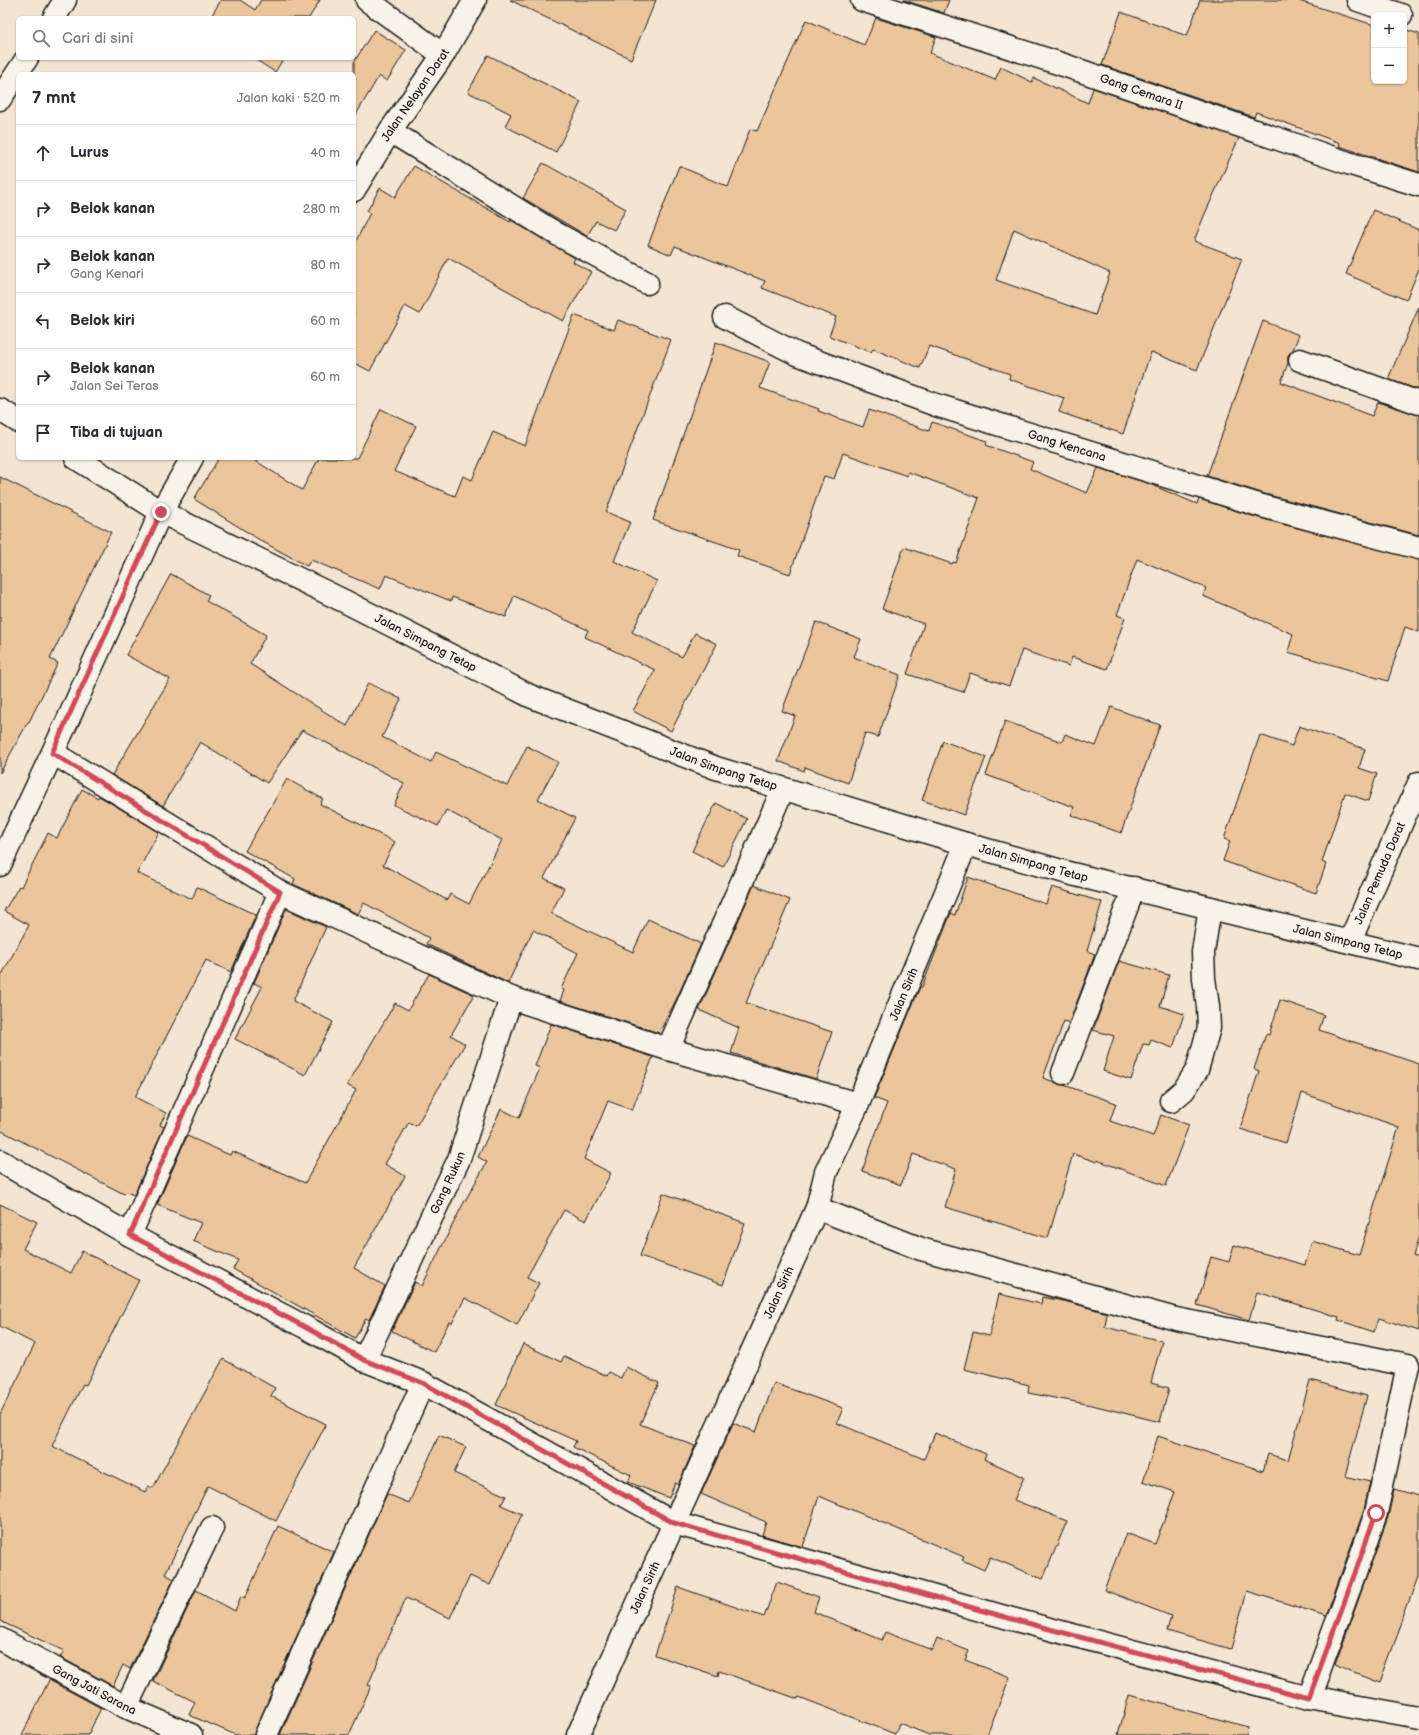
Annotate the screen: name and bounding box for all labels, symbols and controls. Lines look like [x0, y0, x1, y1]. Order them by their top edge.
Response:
map controls [1371, 12, 1407, 84]
button: + [1371, 12, 1407, 48]
search box [16, 16, 356, 60]
icon: search [30, 27, 52, 49]
text: Cari di sini [62, 29, 133, 48]
street label: Jalan Nelayan Darat [378, 46, 453, 145]
button: − [1371, 48, 1407, 84]
street label: Gang Cemara II [1098, 71, 1185, 114]
text: 7 mnt [32, 88, 76, 108]
text: Jalan kaki · 520 m [237, 90, 340, 106]
icon: ahead [32, 142, 54, 164]
text: Lurus [70, 143, 109, 162]
text: 40 m [310, 145, 340, 161]
icon: right [32, 198, 54, 220]
text: Belok kanan [70, 199, 155, 218]
text: 280 m [303, 201, 340, 217]
text: Belok kanan [70, 247, 155, 266]
icon: right [32, 254, 54, 276]
text: 80 m [311, 257, 340, 273]
text: Gang Kenari [70, 266, 144, 282]
icon: left [32, 310, 54, 332]
text: Belok kiri [70, 311, 135, 330]
text: 60 m [310, 313, 340, 329]
text: Belok kanan [70, 359, 155, 378]
icon: right [32, 366, 54, 388]
text: 60 m [310, 369, 340, 385]
text: Jalan Sei Teras [70, 378, 159, 394]
icon: arrive [32, 422, 54, 444]
text: Tiba di tujuan [70, 423, 163, 442]
street label: Gang Kencana [1026, 427, 1108, 465]
route end [152, 503, 170, 521]
street label: Jalan Simpang Tetap [372, 611, 479, 675]
street label: Jalan Simpang Tetap [668, 744, 779, 794]
street label: Jalan Pemuda Darat [1351, 820, 1409, 927]
street label: Jalan Simpang Tetap [977, 841, 1090, 886]
street label: Jalan Simpang Tetap [1291, 921, 1404, 963]
street label: Jalan Sirih [886, 965, 922, 1023]
street label: Gang Rukun [427, 1150, 469, 1217]
street label: Jalan Sirih [761, 1264, 798, 1321]
route start [1367, 1504, 1385, 1522]
street label: Jalan Sirih [627, 1559, 664, 1616]
street label: Gang Jati Sarana [49, 1662, 138, 1719]

